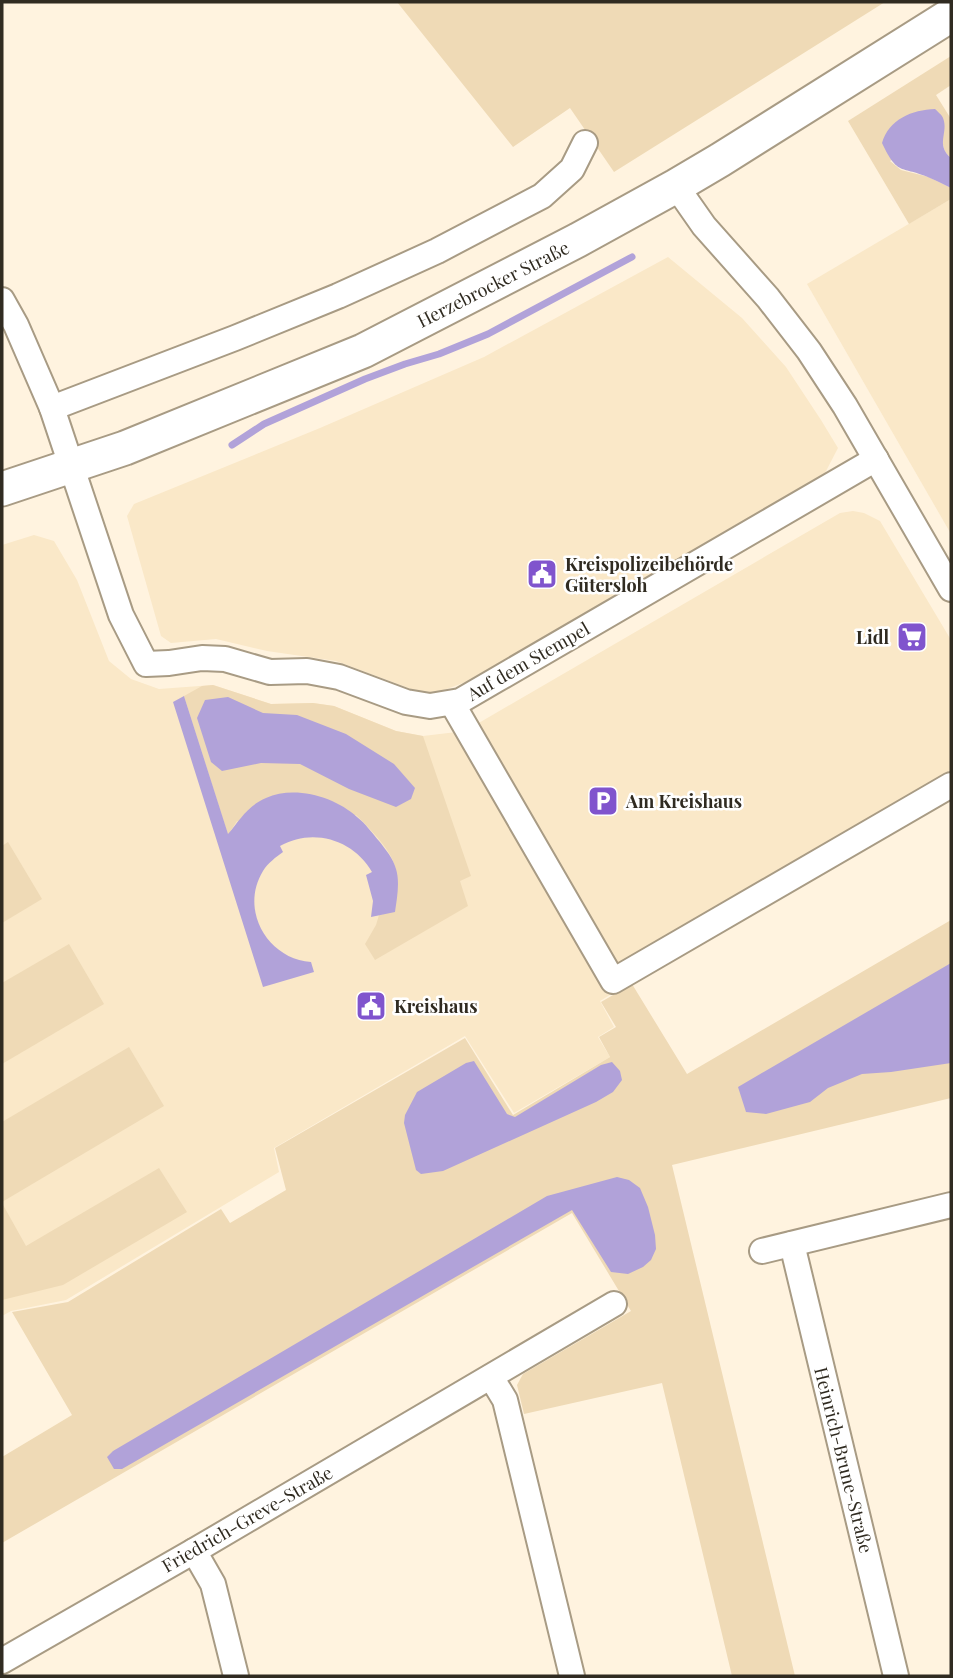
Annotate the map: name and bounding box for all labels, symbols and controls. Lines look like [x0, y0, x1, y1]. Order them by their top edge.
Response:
street label: Herzebrocker Straße [413, 235, 573, 333]
place label: Kreispolizeibehörde Gütersloh [565, 552, 733, 597]
public building icon: Kreispolizeibehörde Gütersloh [525, 557, 559, 591]
street label: Auf dem Stempel [462, 616, 594, 706]
supermarket icon: Lidl [895, 620, 929, 654]
place label: Lidl [856, 625, 889, 649]
parking icon: Am Kreishaus [586, 784, 620, 818]
place label: Am Kreishaus [625, 789, 742, 813]
public building icon: Kreishaus [354, 989, 388, 1023]
place label: Kreishaus [394, 994, 478, 1018]
street label: Heinrich-Brune-Straße [809, 1364, 879, 1556]
street label: Friedrich-Greve-Straße [157, 1460, 337, 1578]

